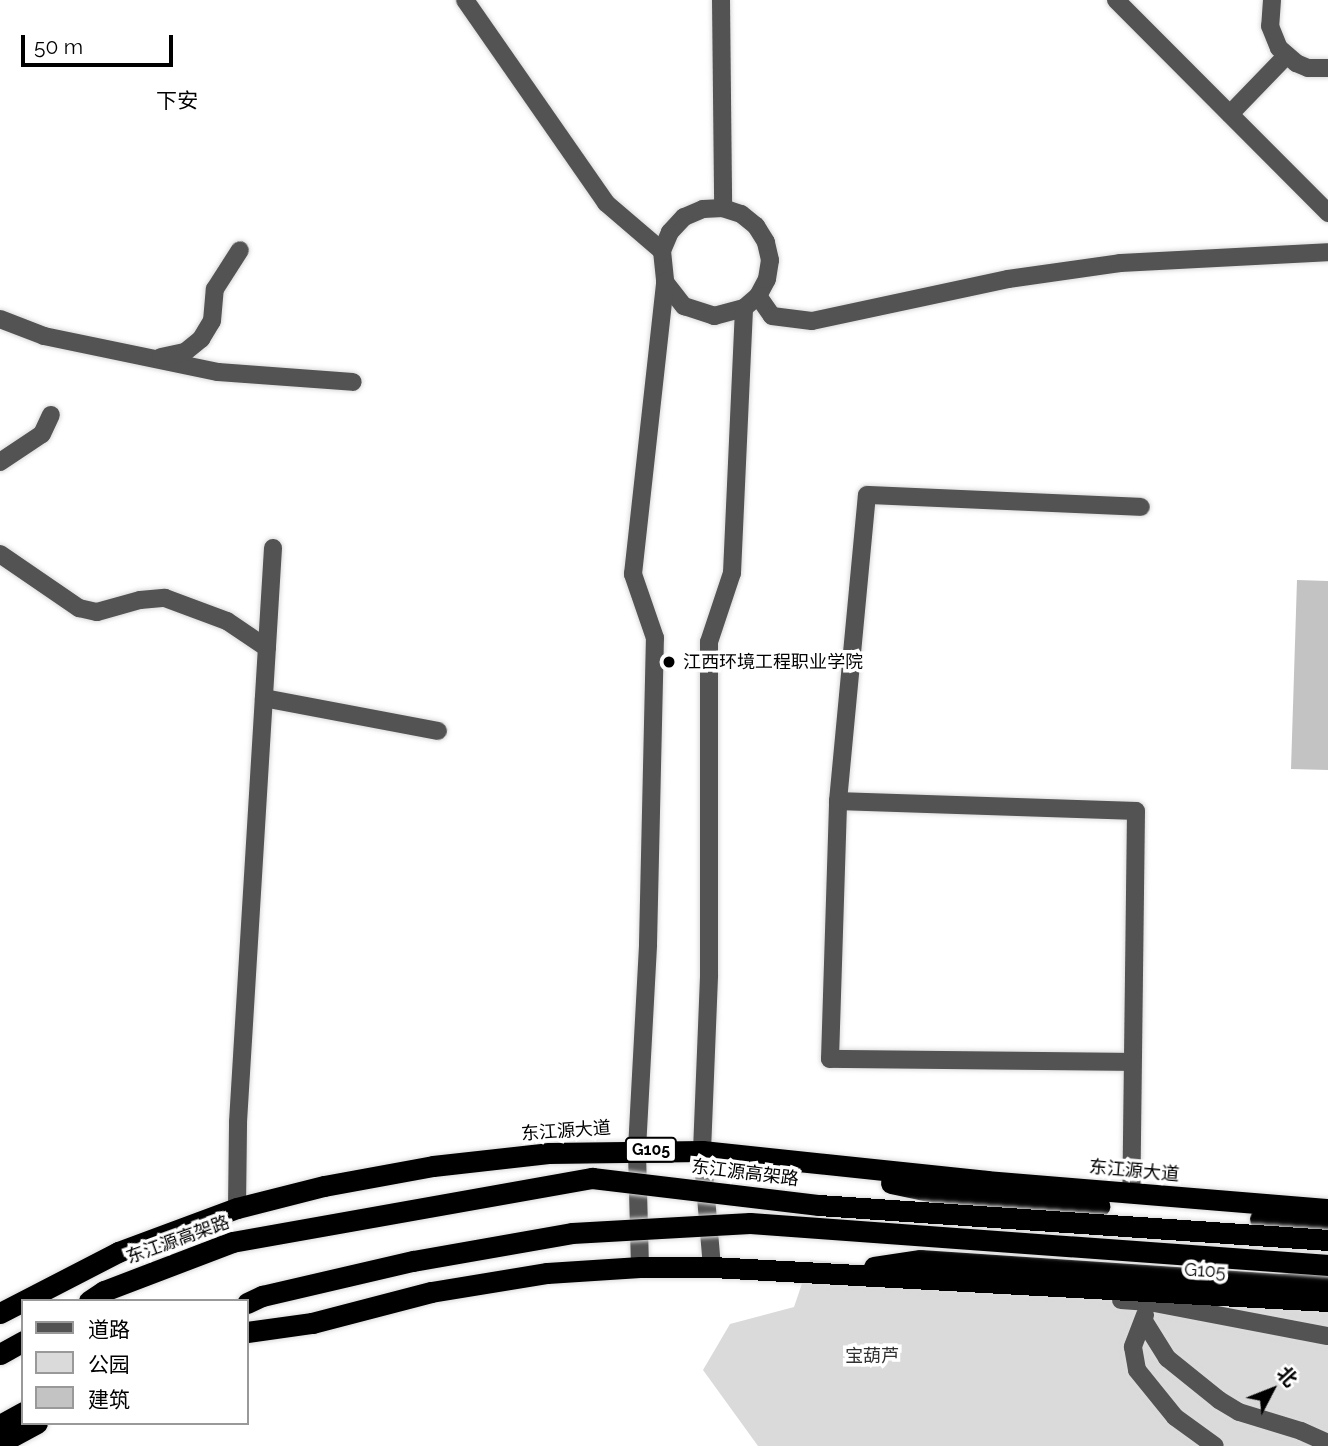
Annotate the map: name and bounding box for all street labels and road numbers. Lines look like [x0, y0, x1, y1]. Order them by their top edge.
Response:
street label: 东江源大道 [520, 1117, 612, 1145]
road number: G105 [625, 1138, 677, 1162]
street label: 东江源高架路 [690, 1156, 800, 1190]
street label: 东江源大道 [1088, 1156, 1180, 1186]
street label: 东江源高架路 [124, 1211, 232, 1269]
street label: G105 [1184, 1259, 1226, 1283]

